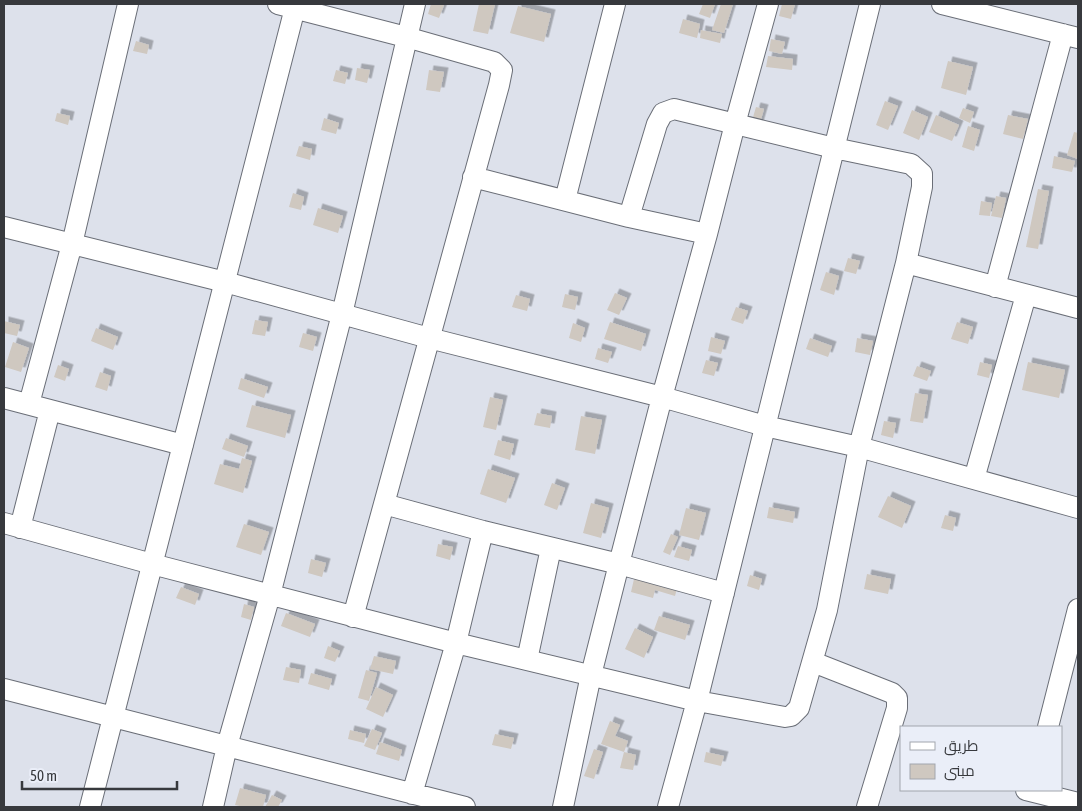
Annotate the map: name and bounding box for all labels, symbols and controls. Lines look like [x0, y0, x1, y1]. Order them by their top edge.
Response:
legend [900, 726, 1062, 791]
text: طريق [944, 737, 978, 756]
scale bar [22, 758, 178, 790]
text: مبنى [944, 762, 975, 781]
text: 50 m [30, 767, 57, 784]

